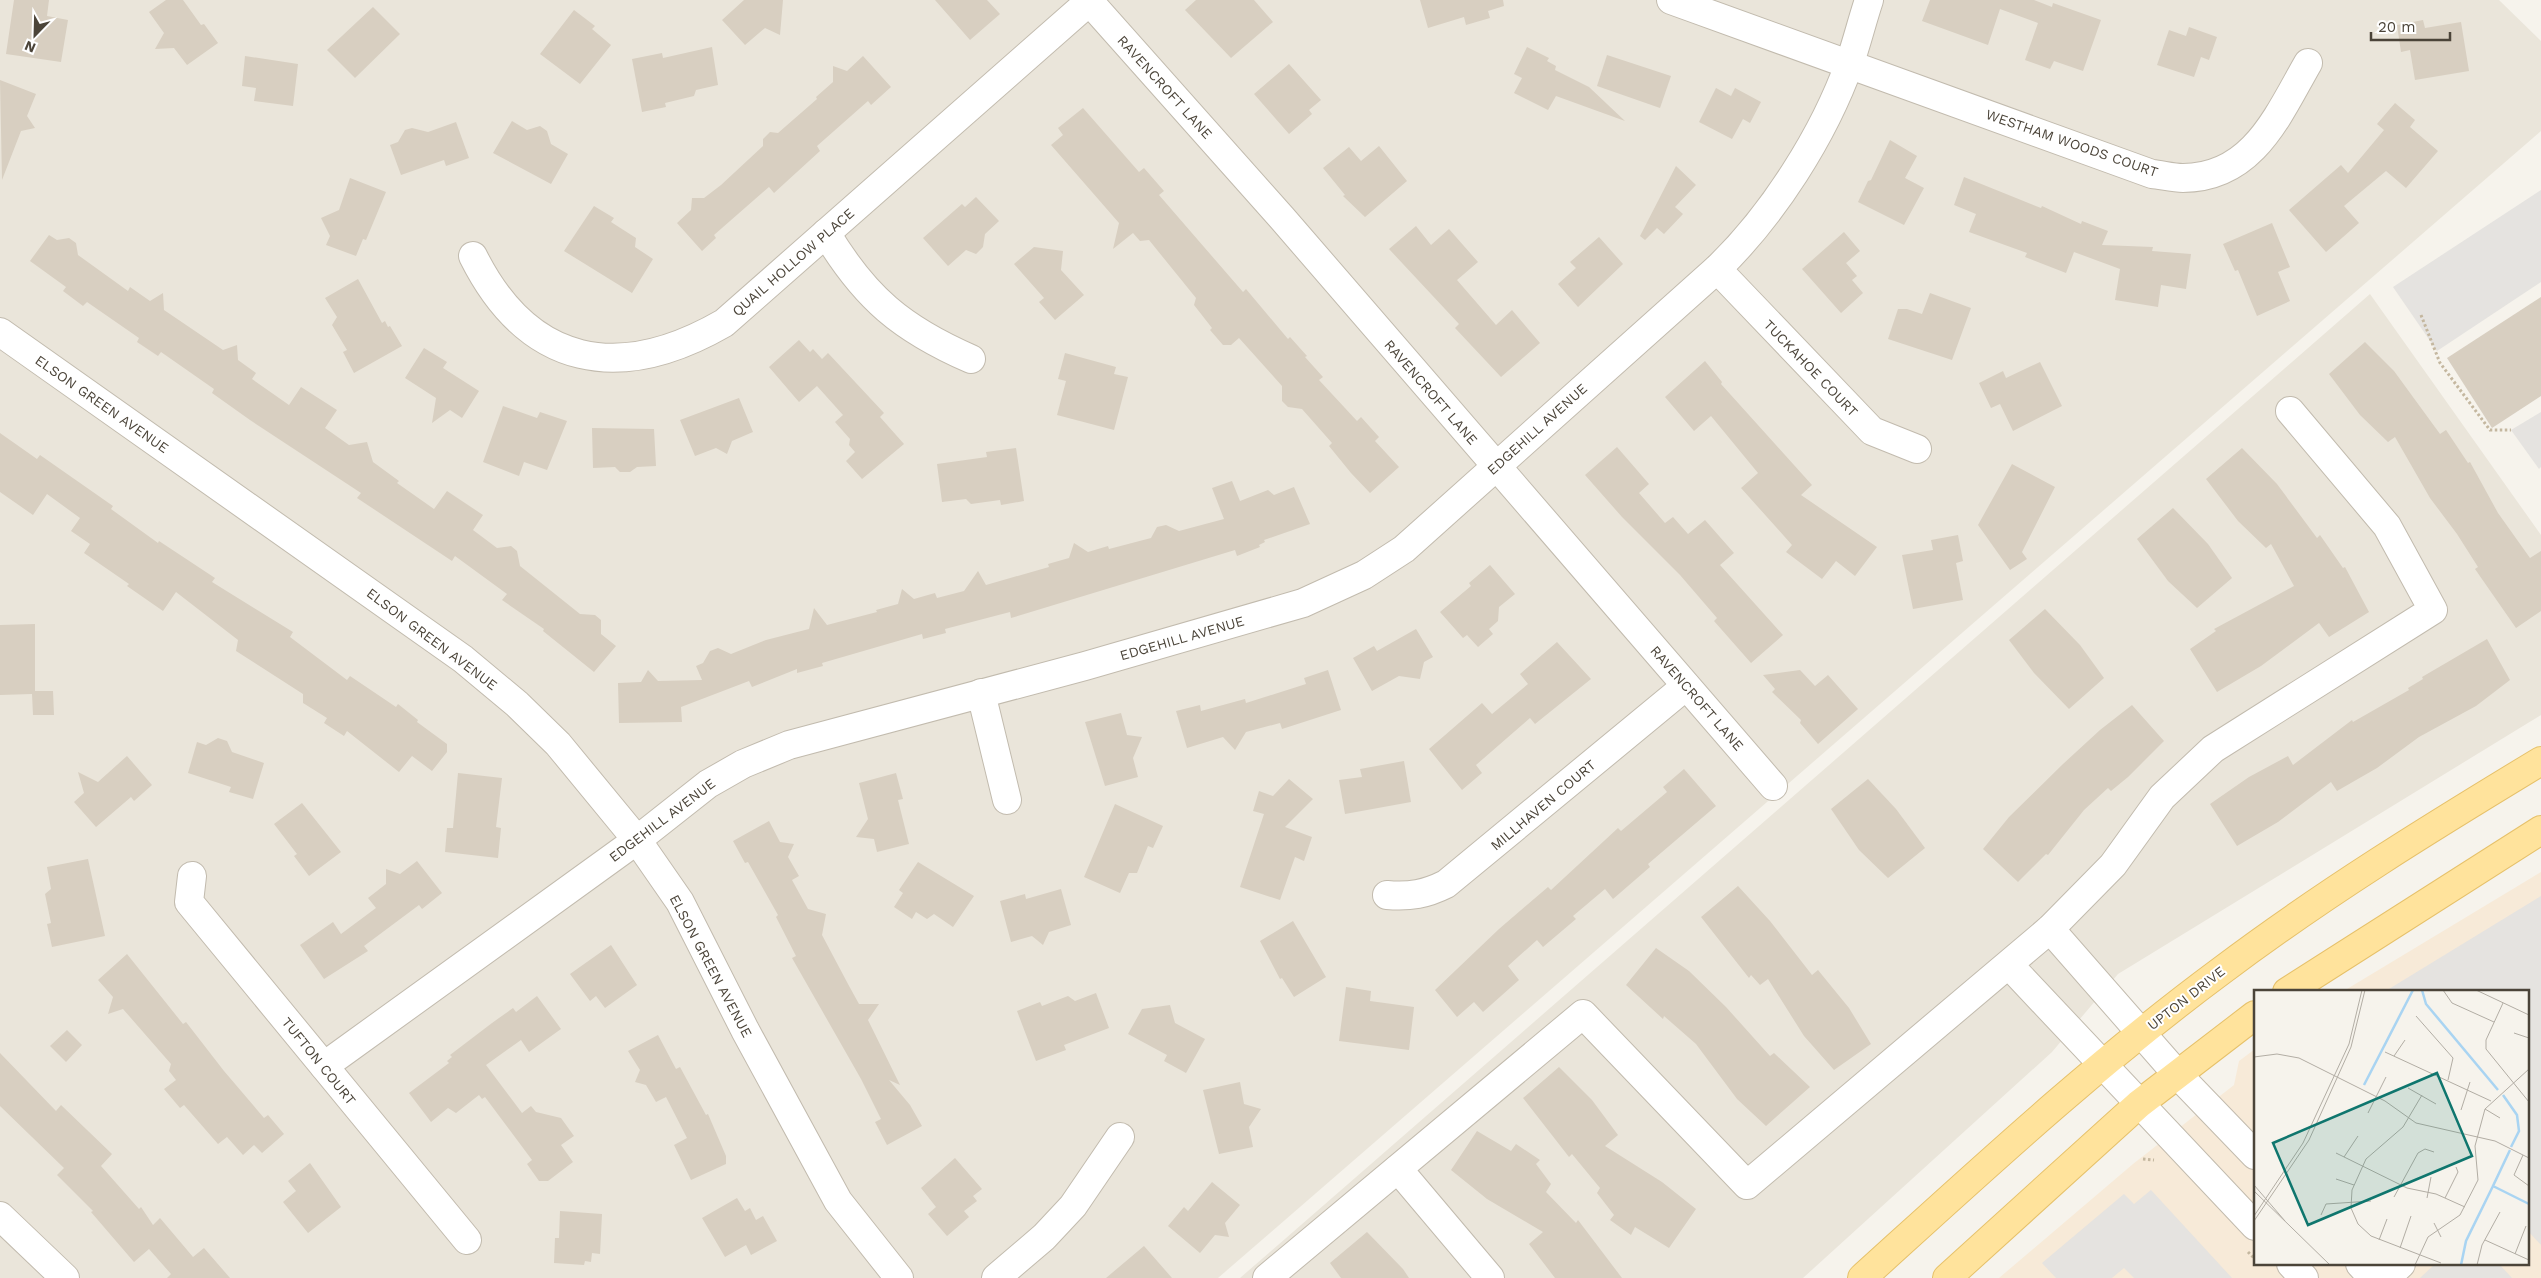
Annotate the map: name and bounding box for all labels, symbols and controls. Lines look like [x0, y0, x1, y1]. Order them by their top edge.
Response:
north arrow [10, 10, 60, 60]
scale bar [2371, 10, 2450, 42]
text: 20 m [2378, 18, 2416, 36]
street label: RAVENCROFT LANE [1114, 32, 1216, 142]
text: N [22, 38, 38, 56]
street label: WESTHAM WOODS COURT [1984, 106, 2161, 180]
street label: QUAIL HOLLOW PLACE [729, 205, 857, 319]
street label: TUCKAHOE COURT [1761, 316, 1862, 420]
street label: RAVENCROFT LANE [1381, 336, 1481, 448]
street label: ELSON GREEN AVENUE [32, 352, 172, 456]
street label: EDGEHILL AVENUE [1484, 380, 1590, 478]
street label: ELSON GREEN AVENUE [364, 585, 500, 693]
street label: EDGEHILL AVENUE [1118, 613, 1246, 663]
street label: RAVENCROFT LANE [1647, 642, 1747, 754]
street label: MILLHAVEN COURT [1487, 756, 1599, 854]
street label: EDGEHILL AVENUE [606, 775, 718, 865]
street label: ELSON GREEN AVENUE [667, 892, 755, 1040]
street label: UPTON DRIVE [2144, 963, 2228, 1033]
inset map [2254, 990, 2528, 1266]
street label: TUFTON COURT [279, 1014, 360, 1108]

